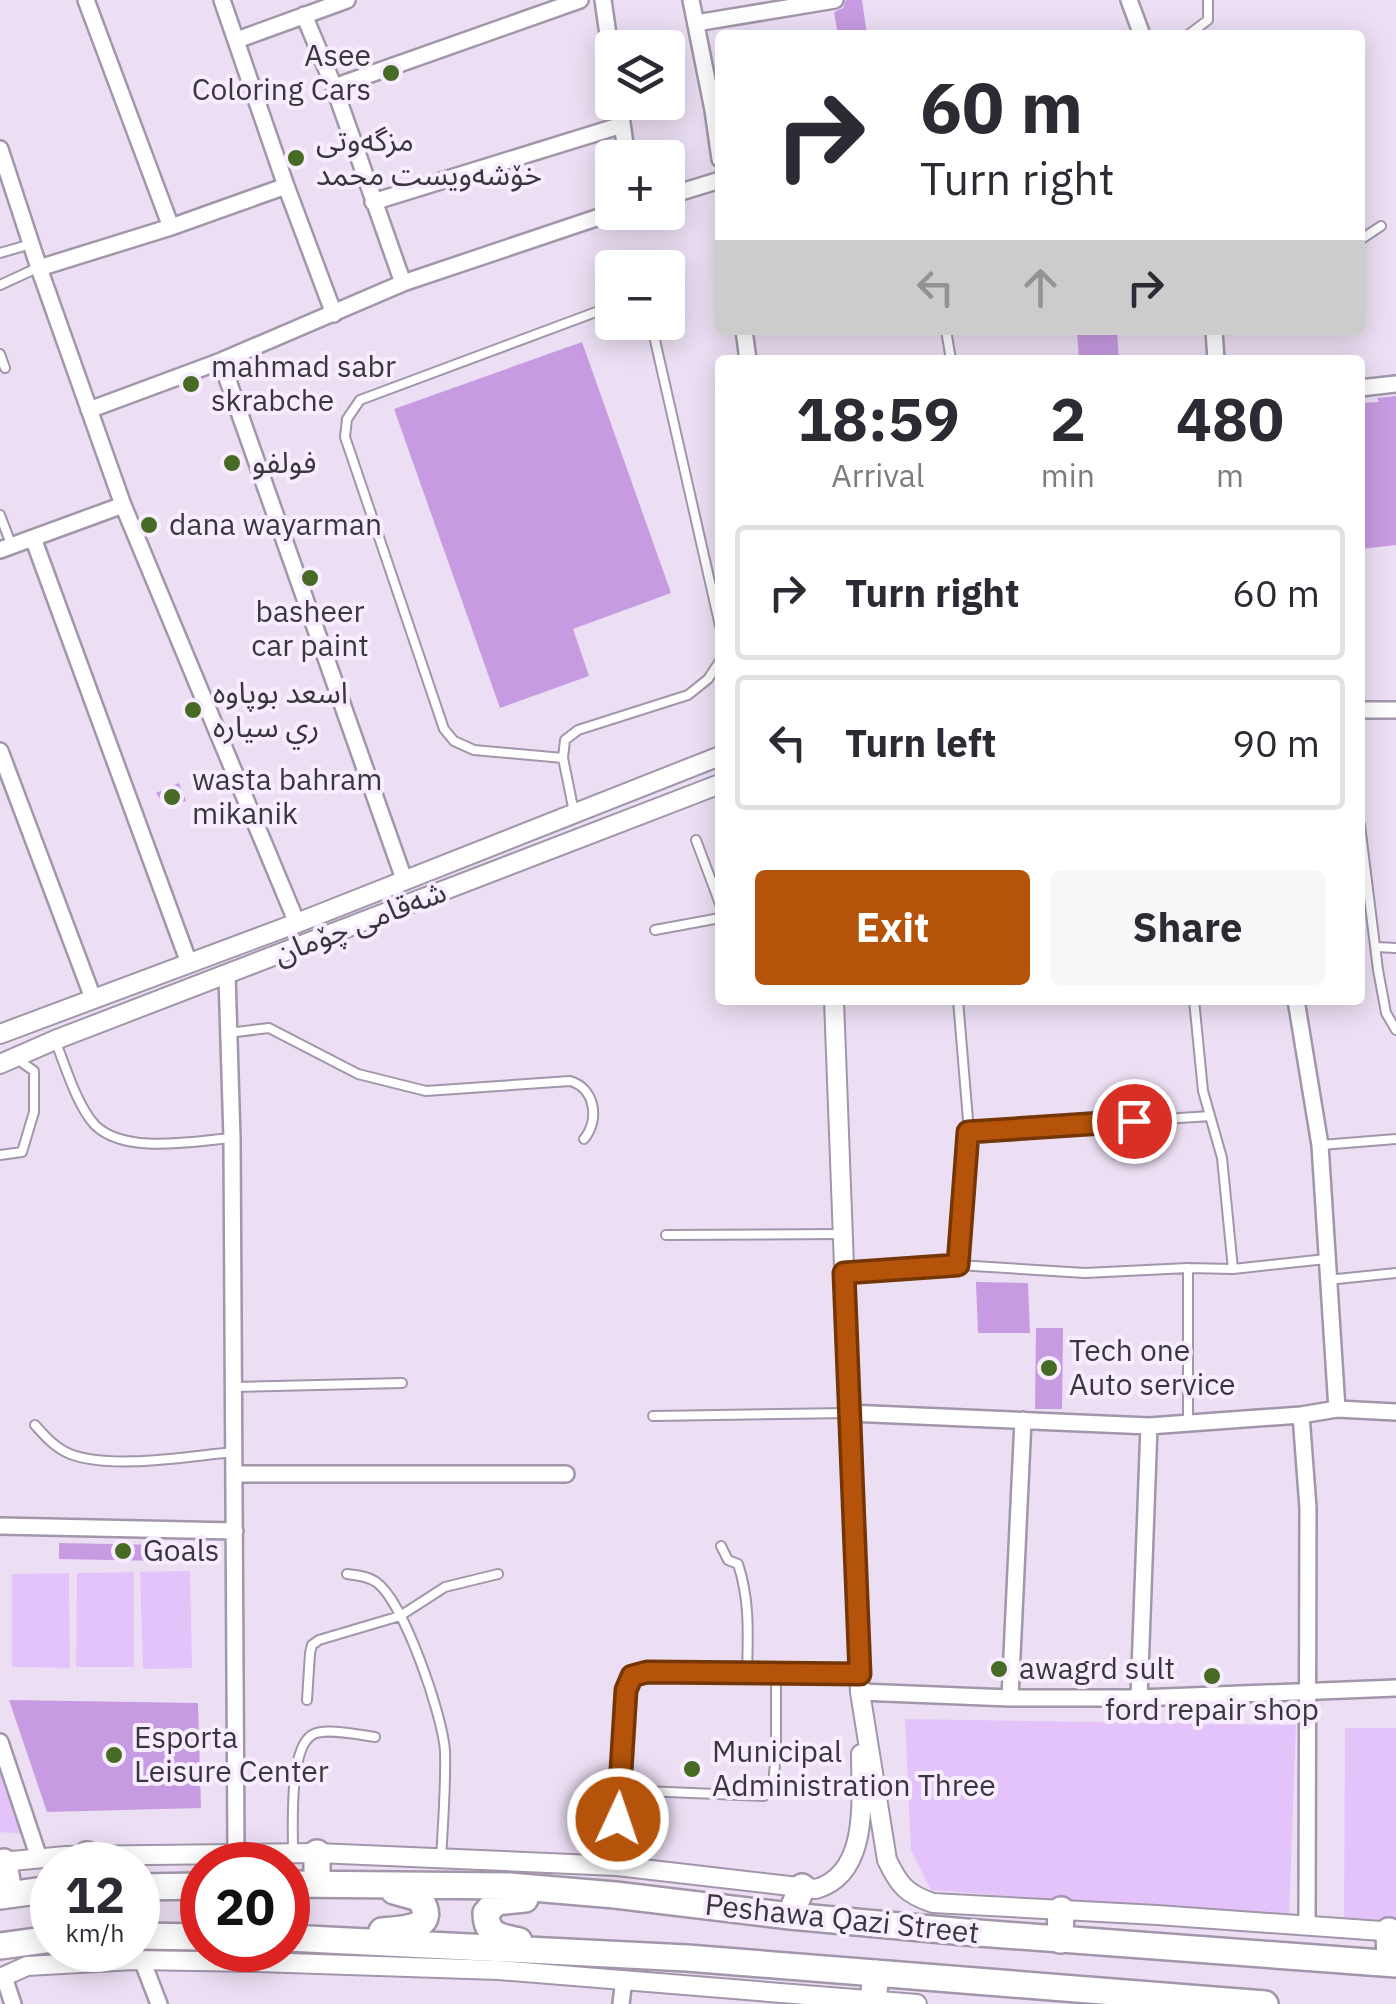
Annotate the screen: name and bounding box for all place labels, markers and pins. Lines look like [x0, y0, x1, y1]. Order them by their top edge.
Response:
place label: Asee Coloring Cars [192, 35, 371, 108]
marker: Asee Coloring Cars [380, 62, 402, 84]
place label: مزگەوتی خۆشەویست محمد [316, 120, 542, 193]
marker: مزگەوتی خۆشەویست محمد [285, 147, 307, 169]
place label: mahmad sabr skrabche [211, 346, 396, 419]
marker: mahmad sabr skrabche [180, 373, 202, 395]
place label: فولفو [252, 442, 316, 481]
marker: فولفو [221, 452, 243, 474]
place label: dana wayarman [169, 504, 382, 543]
marker: dana wayarman [138, 514, 160, 536]
marker: basheer car paint [299, 567, 321, 589]
place label: basheer car paint [251, 591, 369, 664]
place label: اسعد بوپاوه ري سياره [213, 672, 348, 750]
marker: اسعد بوپاوه ري سياره [182, 699, 204, 721]
place label: wasta bahram mikanik [192, 759, 382, 832]
marker: wasta bahram mikanik [161, 786, 183, 808]
pin [1092, 1079, 1177, 1164]
place label: Tech one Auto service [1069, 1330, 1236, 1403]
marker: Tech one Auto service [1038, 1357, 1060, 1379]
place label: Goals [143, 1530, 219, 1569]
marker: Goals [112, 1540, 134, 1562]
place label: awagrd sult [1019, 1648, 1175, 1687]
marker: awagrd sult [988, 1658, 1010, 1680]
marker: ford repair shop [1201, 1665, 1223, 1687]
place label: ford repair shop [1105, 1689, 1319, 1728]
place label: Esporta Leisure Center [134, 1717, 329, 1790]
place label: Municipal Administration Three [712, 1731, 996, 1804]
marker: Esporta Leisure Center [103, 1744, 125, 1766]
marker: Municipal Administration Three [681, 1758, 703, 1780]

